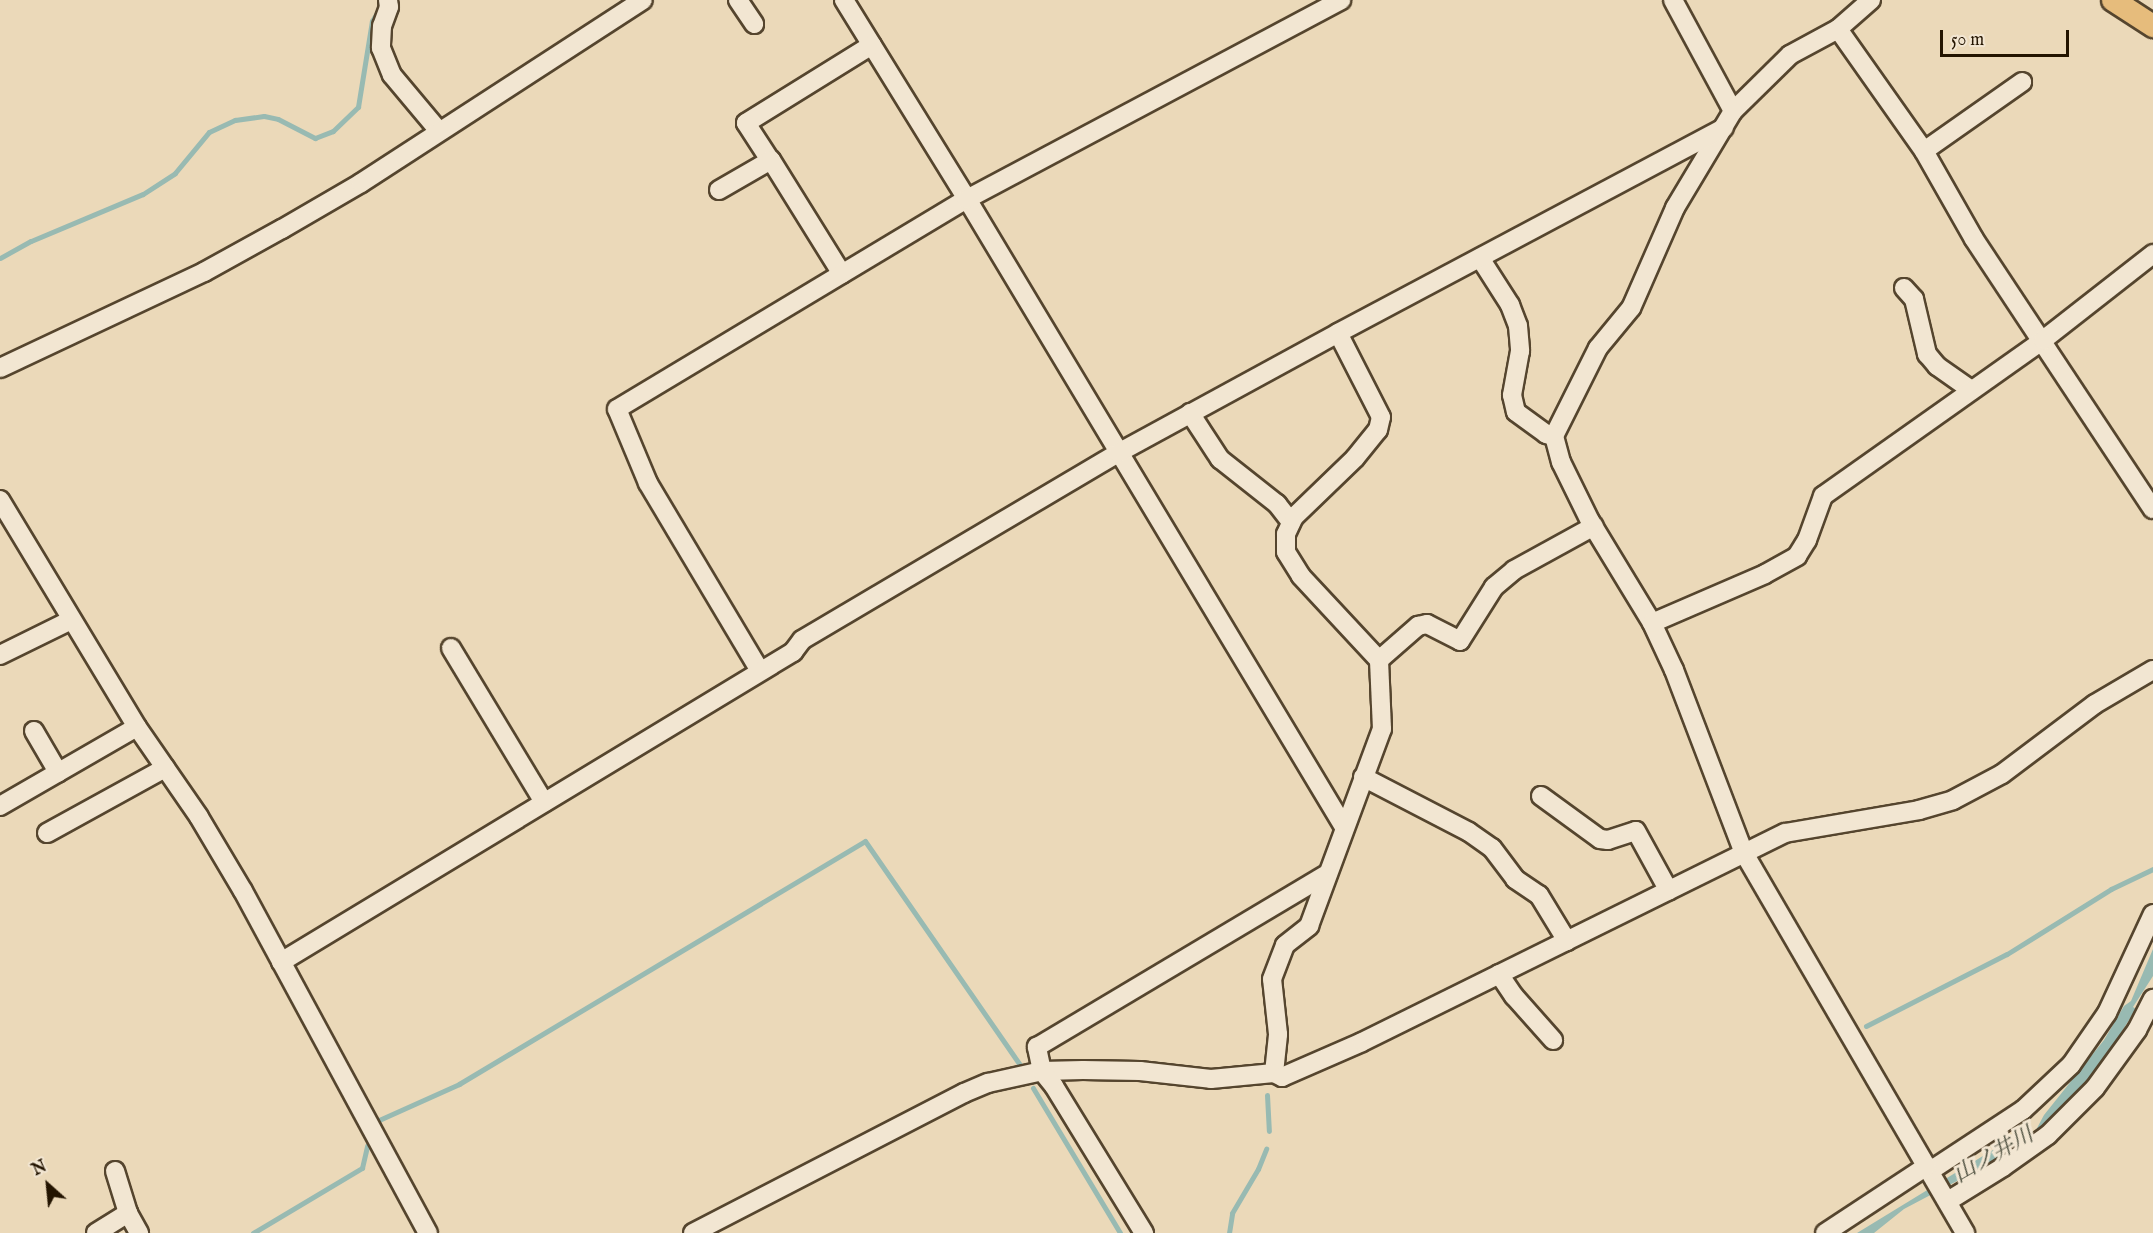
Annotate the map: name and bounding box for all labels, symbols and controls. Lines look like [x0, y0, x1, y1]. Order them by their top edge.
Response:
scale bar [1943, 18, 2072, 56]
text: 50 m [1951, 29, 1984, 52]
water label: 山ノ井川 [1949, 1123, 2039, 1189]
north arrow [18, 1155, 78, 1215]
text: N [29, 1157, 51, 1181]

